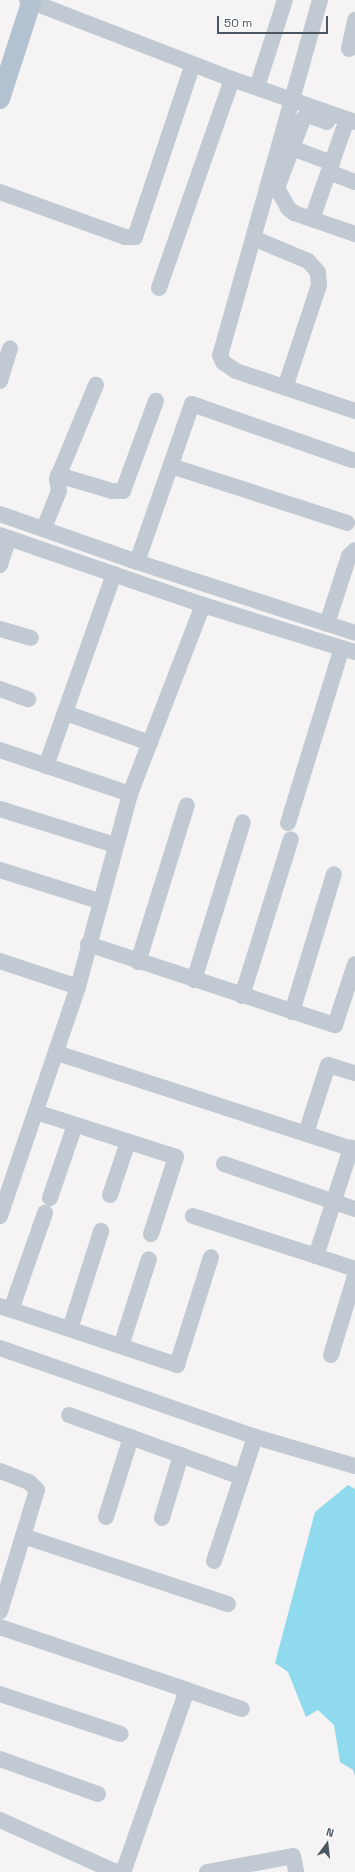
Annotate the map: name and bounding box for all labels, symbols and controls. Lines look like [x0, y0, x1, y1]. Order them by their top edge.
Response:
scale bar [219, 8, 330, 34]
text: 50 m [224, 15, 252, 31]
north arrow [307, 1824, 347, 1864]
text: N [325, 1825, 335, 1840]

